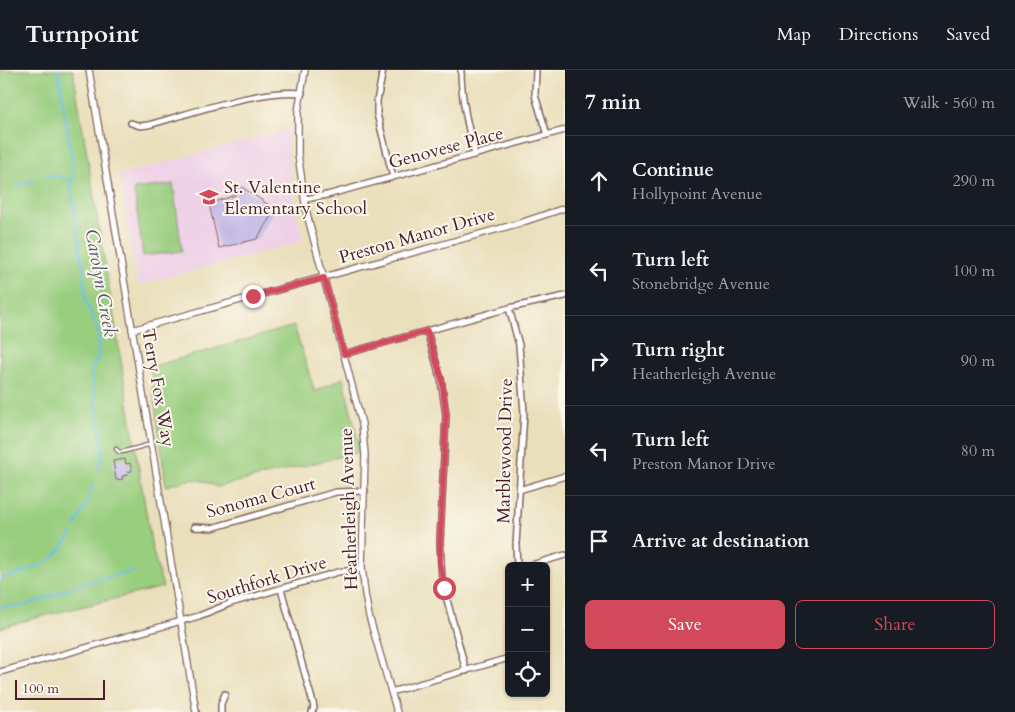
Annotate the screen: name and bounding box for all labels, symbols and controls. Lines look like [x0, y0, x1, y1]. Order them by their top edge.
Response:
text: Turnpoint [25, 18, 139, 51]
text: Map [777, 22, 811, 47]
text: Directions [839, 22, 918, 47]
text: Saved [946, 22, 990, 47]
text: 7 min [585, 88, 641, 117]
text: Walk · 560 m [903, 92, 995, 114]
street label: Genovese Place [386, 121, 506, 175]
text: Continue [632, 157, 714, 183]
icon: ahead [585, 167, 613, 195]
text: 290 m [953, 170, 995, 192]
place label: St. Valentine Elementary School [224, 175, 367, 221]
text: Hollypoint Avenue [632, 183, 763, 205]
school or university icon: St. Valentine Elementary School [198, 186, 220, 208]
street label: Preston Manor Drive [336, 202, 498, 270]
water label: Carolyn Creek [79, 227, 123, 340]
text: Turn left [632, 247, 709, 273]
icon: left [585, 257, 613, 285]
text: 100 m [953, 260, 995, 282]
text: Stonebridge Avenue [632, 273, 770, 295]
route end [242, 285, 265, 308]
street label: Terry Fox Way [135, 327, 181, 450]
text: Turn right [632, 337, 724, 363]
icon: right [585, 347, 613, 375]
text: 90 m [961, 350, 995, 372]
text: Heatherleigh Avenue [632, 363, 776, 385]
street label: Marblewood Drive [491, 378, 519, 524]
street label: Heatherleigh Avenue [334, 427, 364, 591]
text: Turn left [632, 427, 709, 453]
icon: left [585, 437, 613, 465]
text: 80 m [961, 440, 995, 462]
text: Preston Manor Drive [632, 453, 776, 475]
street label: Sonoma Court [204, 471, 319, 525]
icon: arrive [585, 527, 613, 555]
text: Arrive at destination [632, 528, 809, 554]
street label: Southfork Drive [204, 550, 330, 610]
map controls [505, 562, 550, 697]
button: + [505, 562, 550, 607]
route start [433, 577, 456, 600]
button: Save [585, 600, 785, 649]
button: Share [795, 600, 995, 649]
button: − [505, 607, 550, 652]
button: locate [505, 652, 550, 697]
scale bar [15, 677, 105, 700]
text: 100 m [22, 679, 59, 698]

